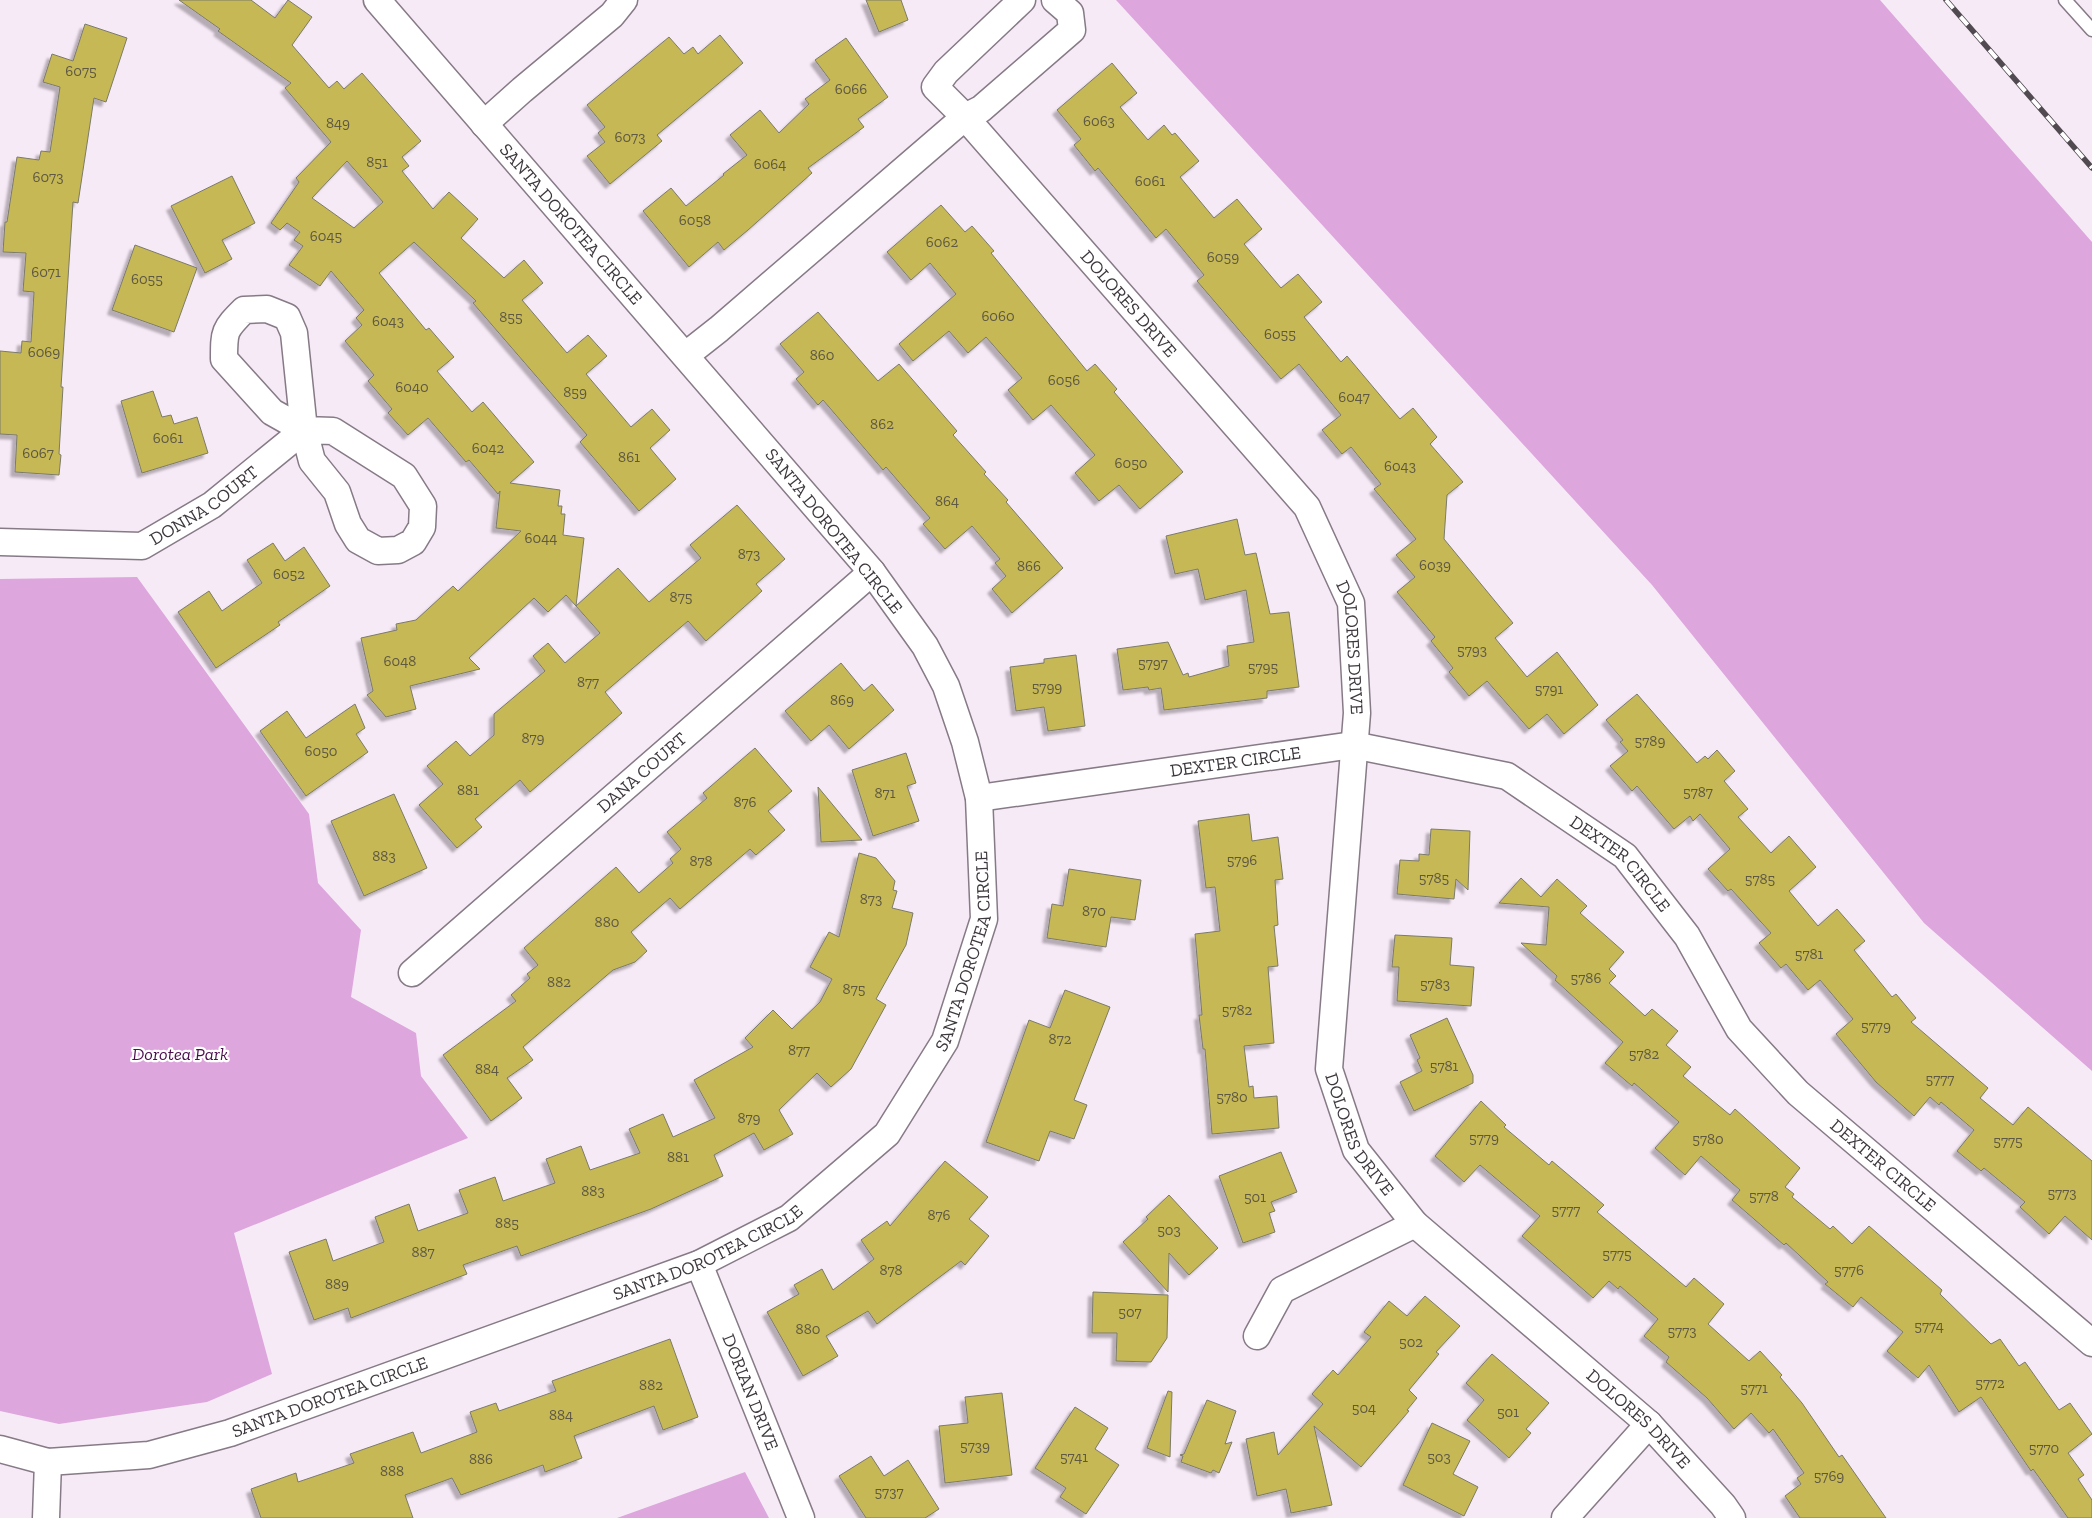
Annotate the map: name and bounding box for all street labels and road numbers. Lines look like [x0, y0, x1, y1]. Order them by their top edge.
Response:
street label: SANTA DOROTEA CIRCLE [495, 139, 647, 309]
street label: DOLORES DRIVE [1076, 246, 1182, 362]
street label: SANTA DOROTEA CIRCLE [760, 444, 908, 618]
street label: DONNA COURT [146, 461, 262, 550]
street label: DOLORES DRIVE [1331, 577, 1368, 715]
street label: DANA COURT [593, 728, 691, 818]
street label: DEXTER CIRCLE [1169, 742, 1302, 782]
street label: DEXTER CIRCLE [1566, 811, 1675, 916]
street label: SANTA DOROTEA CIRCLE [930, 851, 996, 1056]
street label: DOLORES DRIVE [1320, 1070, 1399, 1200]
street label: DEXTER CIRCLE [1826, 1114, 1941, 1217]
street label: SANTA DOROTEA CIRCLE [610, 1200, 807, 1305]
street label: DORIAN DRIVE [717, 1331, 784, 1453]
street label: SANTA DOROTEA CIRCLE [229, 1352, 431, 1442]
street label: DOLORES DRIVE [1582, 1364, 1695, 1473]

